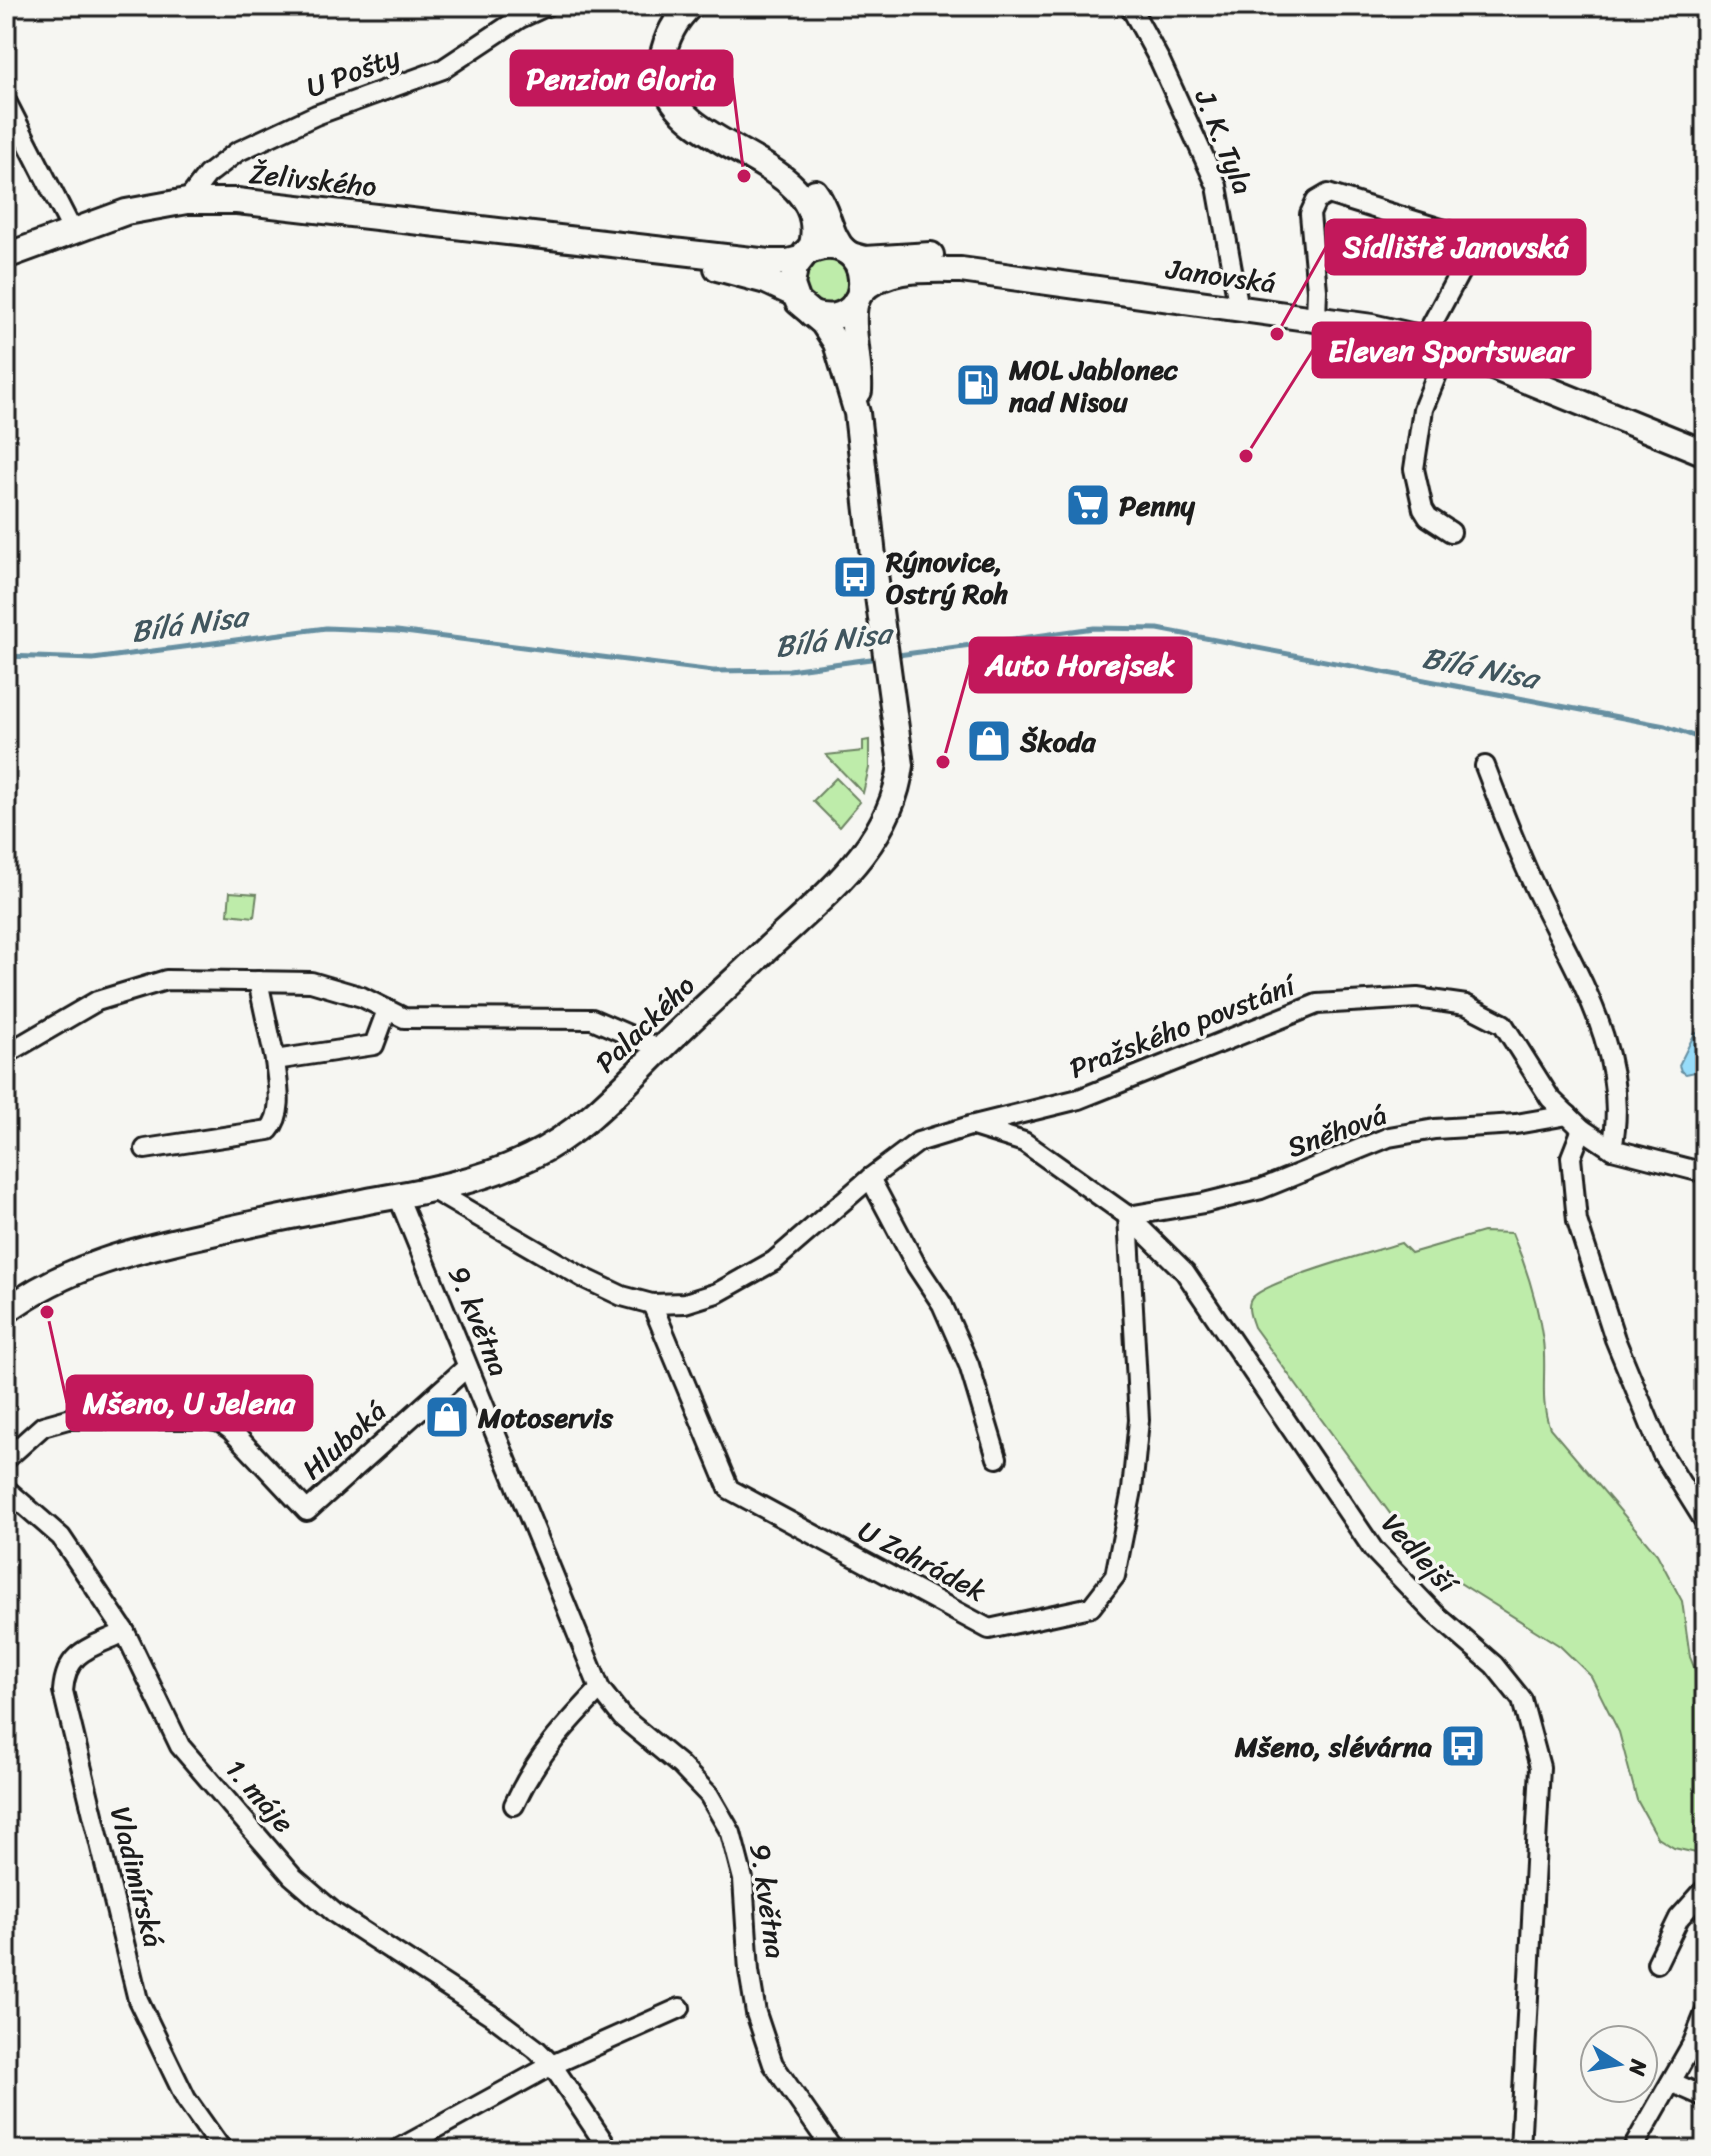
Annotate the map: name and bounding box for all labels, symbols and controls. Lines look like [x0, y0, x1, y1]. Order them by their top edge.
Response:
street label: U Pošty [299, 32, 407, 112]
callout: Penzion Gloria [511, 51, 732, 105]
text: Penzion Gloria [526, 52, 717, 106]
street label: J. K. Tyla [1180, 81, 1267, 202]
street label: Želivského [247, 149, 379, 211]
callout: Sídliště Janovská [1326, 220, 1585, 274]
text: Sídliště Janovská [1342, 220, 1569, 274]
street label: Janovská [1162, 244, 1279, 308]
callout: Eleven Sportswear [1313, 323, 1590, 377]
text: Eleven Sportswear [1328, 324, 1575, 378]
place label: MOL Jablonec nad Nisou [1008, 345, 1179, 426]
fuel station icon: MOL Jablonec nad Nisou [954, 361, 1002, 409]
supermarket icon: Penny [1064, 481, 1112, 529]
place label: Penny [1119, 481, 1196, 530]
place label: Rýnovice, Ostrý Roh [885, 537, 1009, 618]
bus stop icon: Rýnovice, Ostrý Roh [831, 553, 879, 601]
water label: Bílá Nisa [127, 589, 255, 659]
water label: Bílá Nisa [772, 606, 898, 674]
water label: Bílá Nisa [1417, 630, 1546, 706]
callout: Auto Horejsek [970, 638, 1191, 692]
text: Auto Horejsek [983, 638, 1176, 692]
shop icon: Škoda [965, 717, 1013, 765]
place label: Škoda [1019, 717, 1096, 766]
street label: Pražského povstání [1062, 960, 1305, 1093]
street label: Palackého [583, 963, 707, 1085]
street label: Sněhová [1280, 1090, 1394, 1172]
street label: 9. května [435, 1258, 523, 1384]
callout: Mšeno, U Jelena [67, 1376, 312, 1430]
text: Mšeno, U Jelena [82, 1376, 296, 1430]
street label: Hluboká [290, 1388, 398, 1492]
shop icon: Motoservis [423, 1393, 471, 1441]
place label: Motoservis [477, 1393, 614, 1442]
street label: Vedlejší [1369, 1501, 1471, 1607]
street label: U Zahrádek [849, 1507, 995, 1615]
place label: Mšeno, slévárna [1234, 1722, 1432, 1771]
bus stop icon: Mšeno, slévárna [1439, 1722, 1487, 1770]
street label: 1. máje [213, 1747, 307, 1845]
street label: Vladimírská [96, 1801, 178, 1953]
street label: 9. května [736, 1840, 800, 1962]
north arrow [1579, 2024, 1659, 2104]
text: N [1617, 2056, 1659, 2080]

